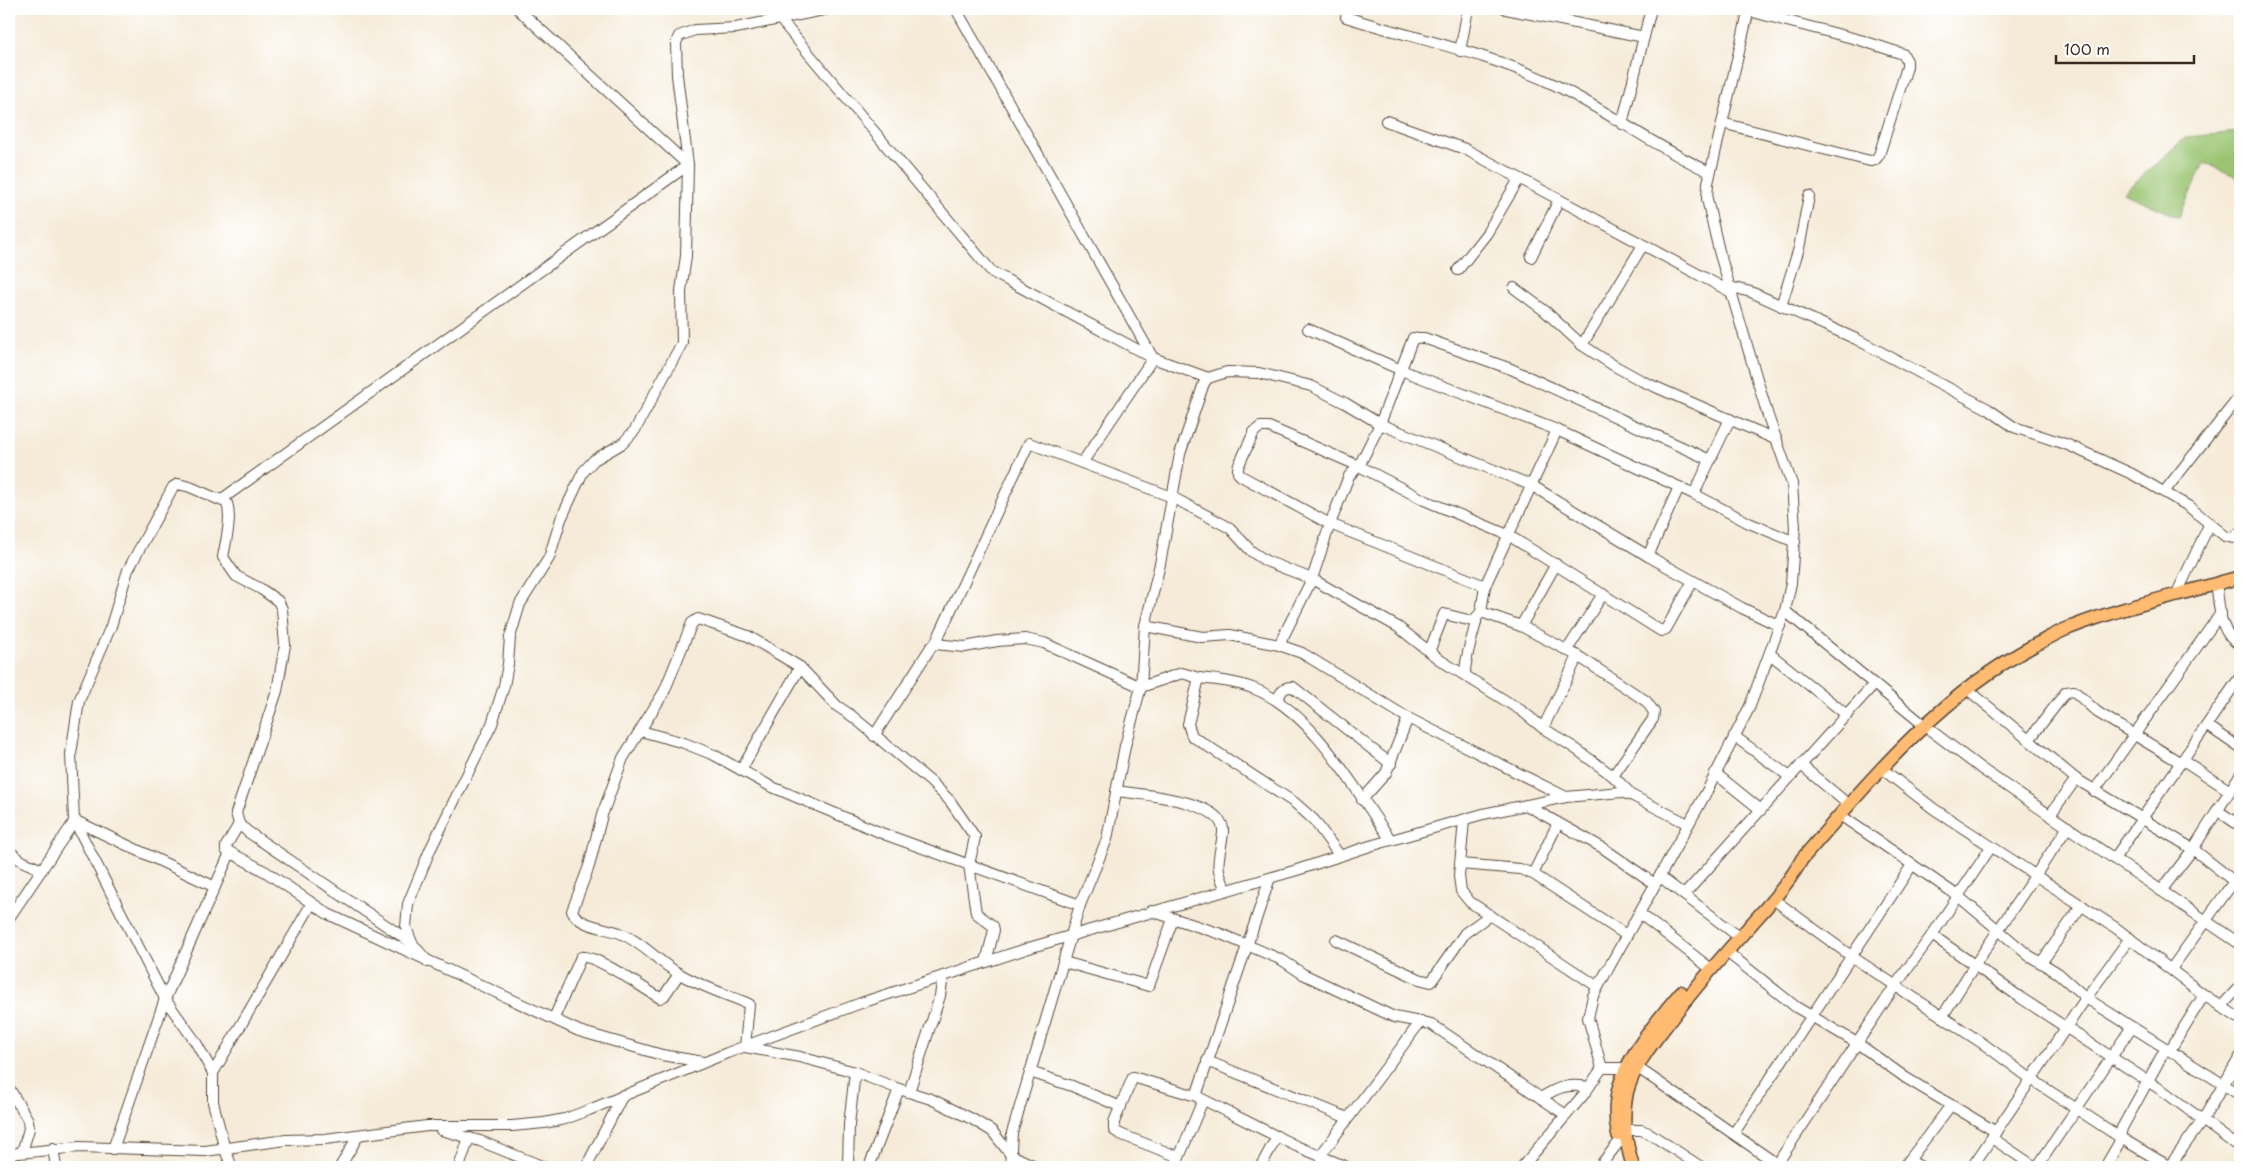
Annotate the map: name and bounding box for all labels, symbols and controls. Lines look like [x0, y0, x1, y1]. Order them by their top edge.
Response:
scale bar [2056, 32, 2194, 64]
text: 100 m [2064, 37, 2110, 60]

